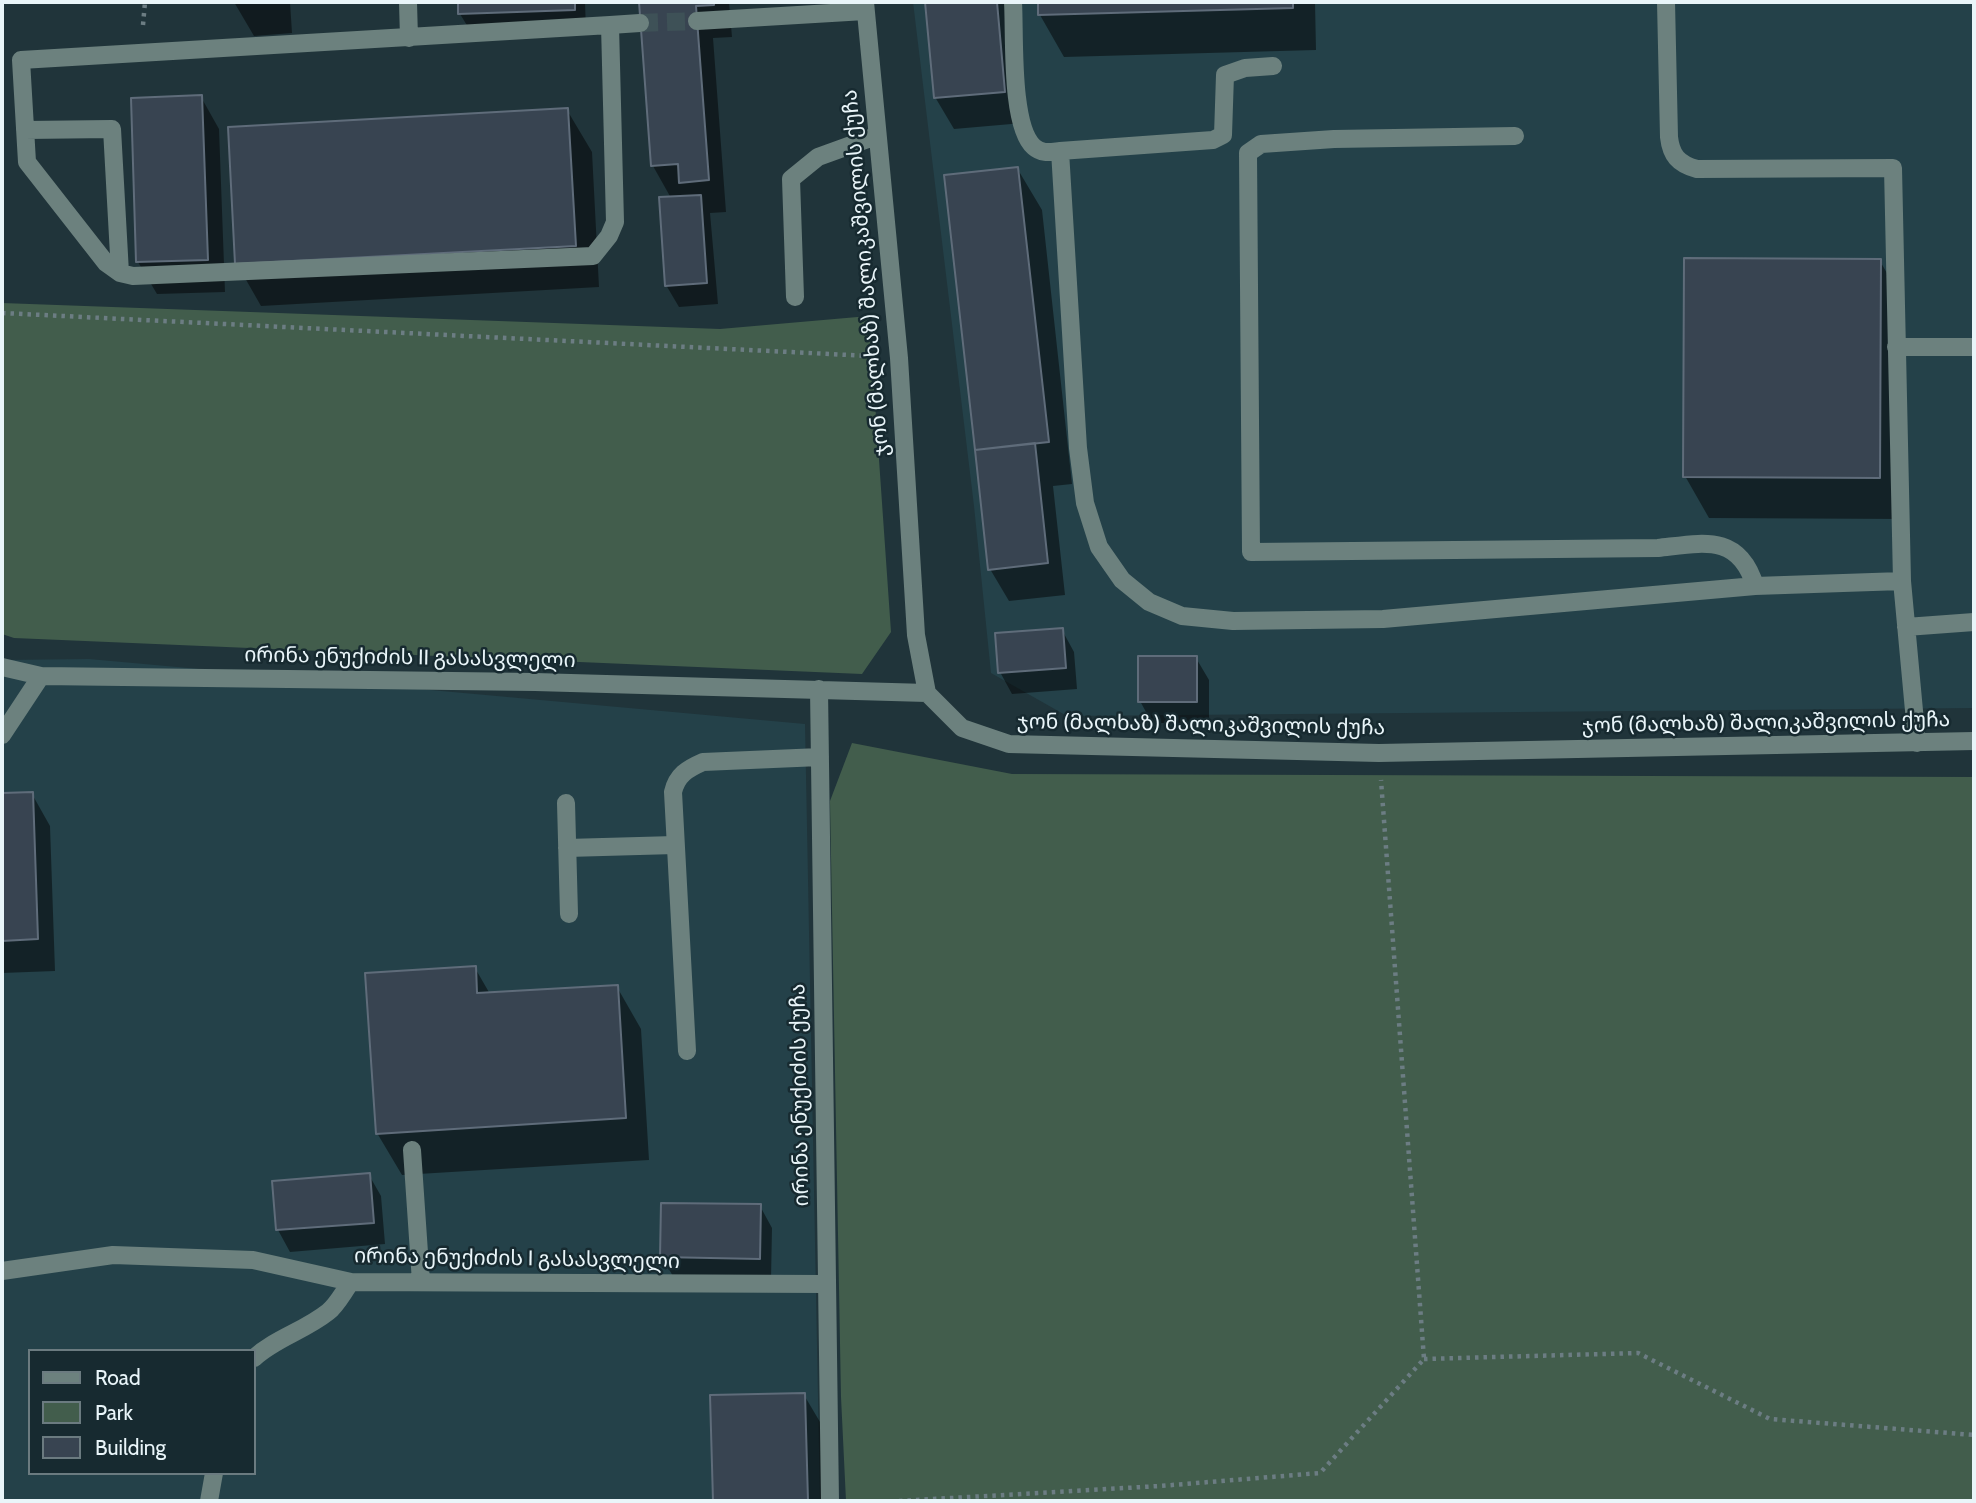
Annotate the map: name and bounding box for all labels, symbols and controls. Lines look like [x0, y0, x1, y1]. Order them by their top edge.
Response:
street label: ჯონ (მალხაზ) შალიკაშვილის ქუჩა [837, 88, 895, 458]
street label: ირინა ენუქიძის II გასასვლელი [244, 643, 576, 673]
street label: ჯონ (მალხაზ) შალიკაშვილის ქუჩა [1582, 707, 1950, 739]
street label: ჯონ (მალხაზ) შალიკაშვილის ქუჩა [1017, 709, 1385, 741]
street label: ირინა ენუქიძის ქუჩა [785, 983, 815, 1207]
street label: ირინა ენუქიძის I გასასვლელი [354, 1244, 680, 1274]
legend [28, 1349, 256, 1475]
text: Road [95, 1365, 141, 1390]
text: Park [95, 1400, 133, 1425]
text: Building [95, 1435, 166, 1460]

